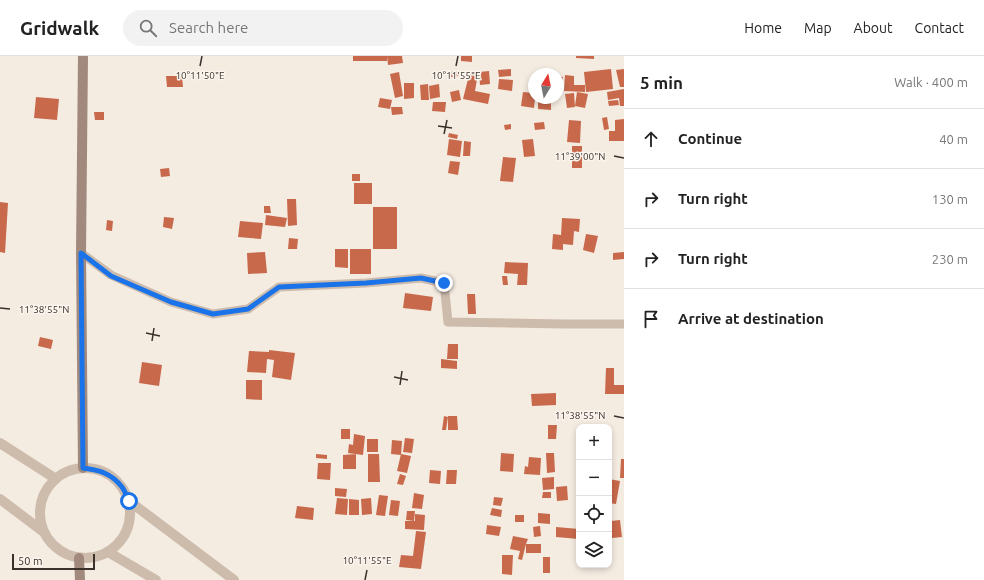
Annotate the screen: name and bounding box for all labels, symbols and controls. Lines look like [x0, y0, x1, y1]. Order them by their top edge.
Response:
search box [123, 10, 403, 46]
text: Gridwalk [20, 17, 99, 39]
icon: search [137, 17, 159, 39]
text: Search here [169, 19, 248, 36]
text: Home [744, 20, 782, 36]
text: Map [804, 20, 832, 36]
text: About [854, 20, 893, 36]
text: Contact [915, 20, 964, 36]
north arrow [528, 68, 564, 104]
text: 10°11'50"E [175, 70, 225, 81]
text: 10°11'55"E [431, 70, 481, 81]
text: 5 min [640, 73, 683, 92]
text: Walk · 400 m [894, 75, 968, 89]
icon: ahead [640, 128, 662, 150]
text: Continue [678, 130, 742, 147]
text: 40 m [939, 132, 968, 146]
text: 11°39'00"N [555, 151, 605, 162]
icon: right [640, 188, 662, 210]
text: Turn right [678, 190, 748, 207]
text: 130 m [932, 192, 968, 206]
icon: right [640, 248, 662, 270]
text: Turn right [678, 250, 748, 267]
text: 230 m [932, 252, 968, 266]
route end [435, 274, 453, 292]
text: 11°38'55"N [19, 304, 69, 315]
icon: arrive [640, 308, 662, 330]
text: Arrive at destination [678, 310, 824, 327]
text: 11°38'55"N [555, 410, 605, 421]
map controls [576, 424, 612, 568]
button: + [576, 424, 612, 460]
button: − [576, 460, 612, 496]
route start [120, 492, 138, 510]
button: locate [576, 496, 612, 532]
button: layers [576, 532, 612, 568]
scale bar [12, 552, 95, 571]
text: 50 m [18, 555, 42, 567]
text: 10°11'55"E [342, 555, 392, 566]

